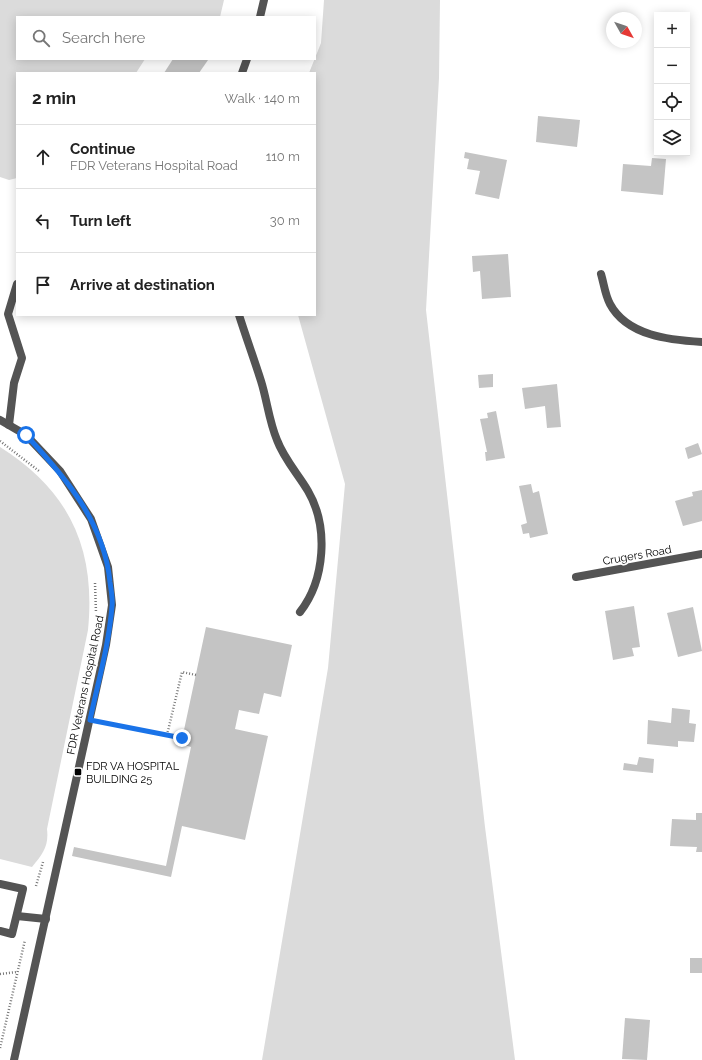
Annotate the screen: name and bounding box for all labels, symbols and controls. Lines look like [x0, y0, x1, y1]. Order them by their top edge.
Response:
north arrow [606, 12, 642, 48]
map controls [654, 12, 690, 156]
button: + [654, 12, 690, 48]
search box [16, 16, 316, 60]
icon: search [30, 27, 52, 49]
text: Search here [62, 29, 145, 47]
button: − [654, 48, 690, 84]
button: locate [654, 84, 690, 120]
text: 2 min [32, 88, 76, 108]
text: Walk · 140 m [225, 91, 300, 106]
button: layers [654, 120, 690, 156]
text: Continue [70, 140, 135, 158]
icon: ahead [32, 146, 54, 168]
text: 110 m [266, 149, 300, 164]
text: FDR Veterans Hospital Road [70, 158, 238, 173]
icon: left [32, 210, 54, 232]
text: Turn left [70, 212, 131, 230]
text: 30 m [270, 213, 300, 228]
icon: arrive [32, 274, 54, 296]
text: Arrive at destination [70, 276, 215, 294]
route start [17, 426, 35, 444]
street label: Crugers Road [602, 543, 673, 568]
street label: FDR Veterans Hospital Road [64, 614, 107, 756]
route end [173, 729, 191, 747]
place label: FDR VA HOSPITAL BUILDING 25 [86, 760, 180, 786]
marker: FDR VA HOSPITAL BUILDING 25 [73, 767, 83, 777]

